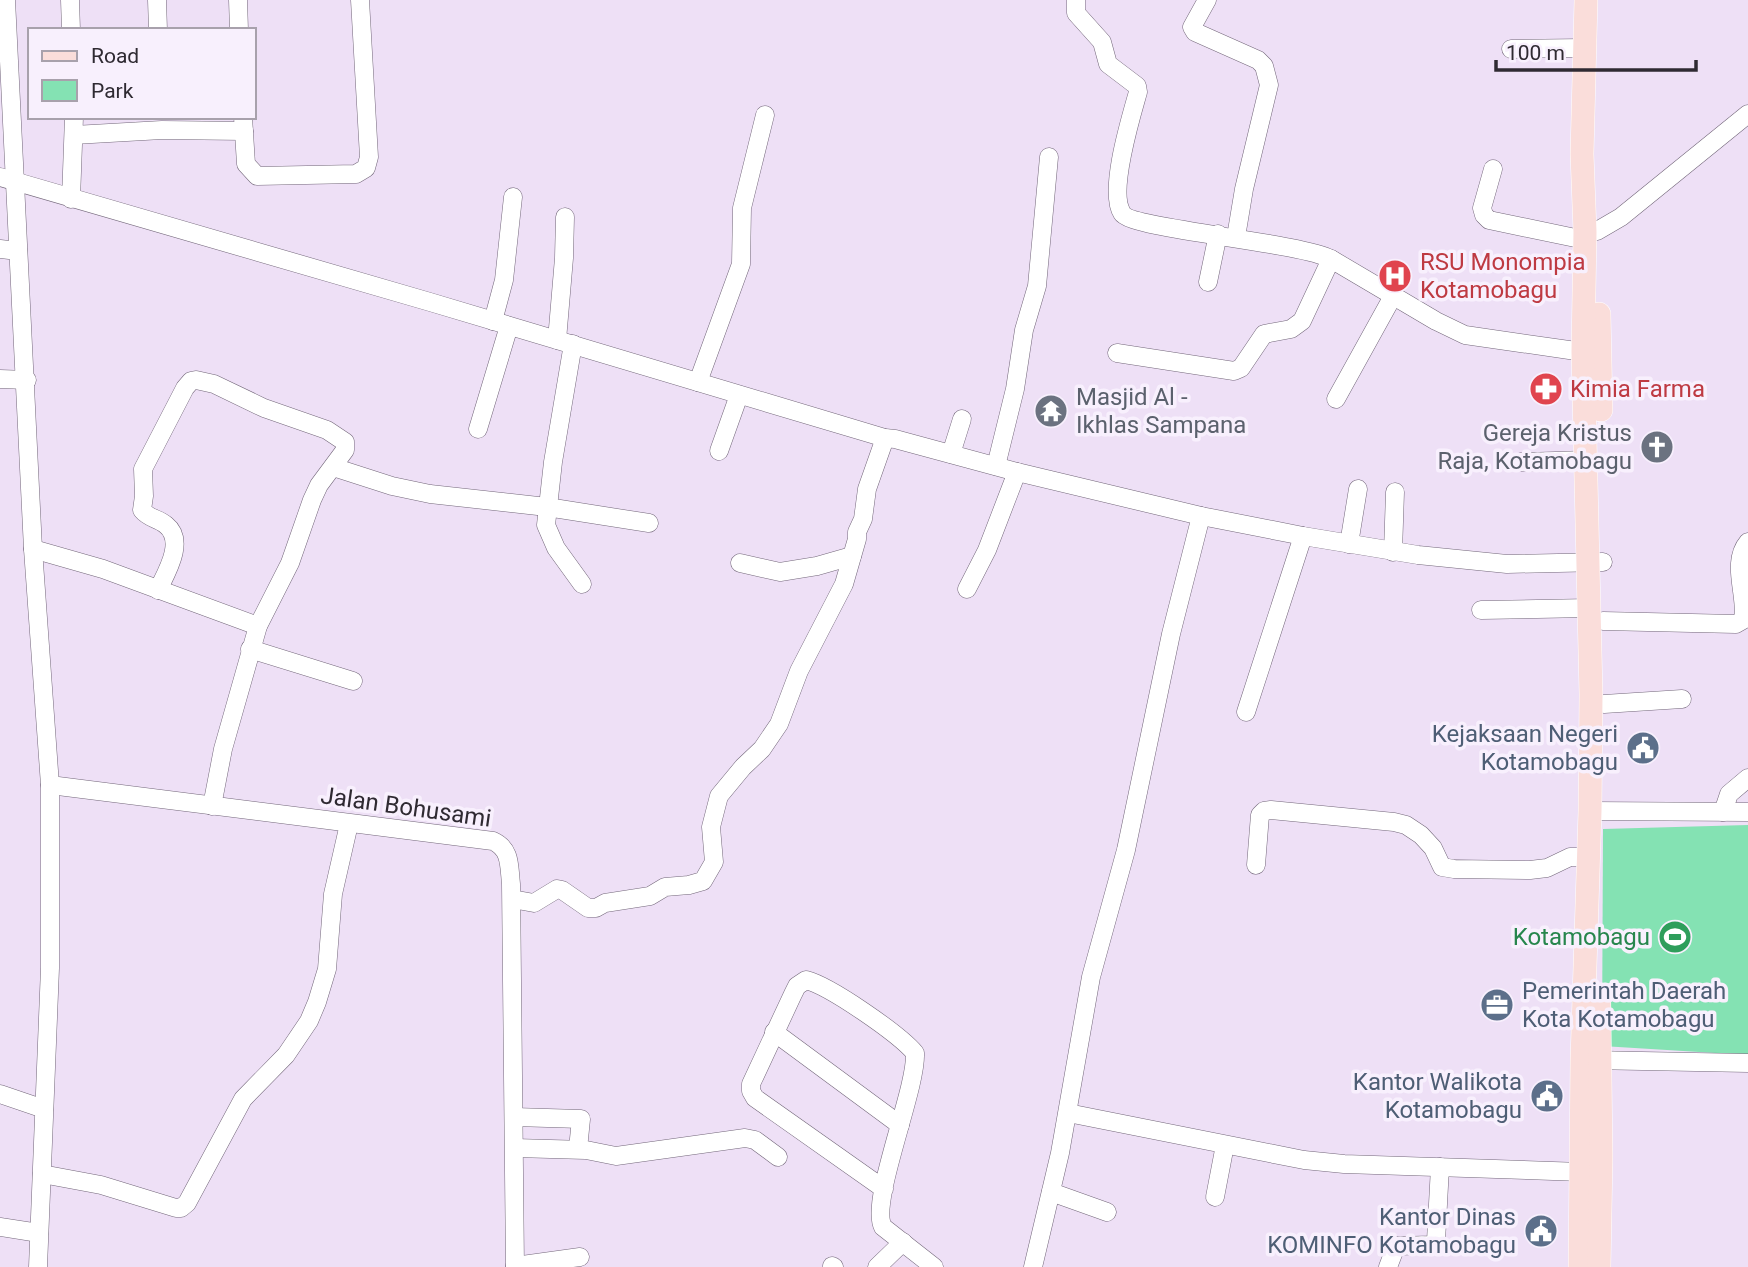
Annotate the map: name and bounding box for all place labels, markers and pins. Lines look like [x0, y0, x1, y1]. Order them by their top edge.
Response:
place label: RSU Monompia Kotamobagu [1420, 248, 1586, 304]
hospital icon: RSU Monompia Kotamobagu [1376, 257, 1414, 295]
pharmacy icon: Kimia Farma [1527, 370, 1565, 408]
place label: Kimia Farma [1570, 375, 1705, 403]
place label: Masjid Al - Ikhlas Sampana [1076, 383, 1246, 439]
temple icon: Masjid Al - Ikhlas Sampana [1032, 392, 1070, 430]
place label: Gereja Kristus Raja, Kotamobagu [1437, 419, 1632, 475]
church icon: Gereja Kristus Raja, Kotamobagu [1638, 428, 1676, 466]
place label: Kejaksaan Negeri Kotamobagu [1432, 720, 1618, 776]
public building icon: Kejaksaan Negeri Kotamobagu [1624, 729, 1662, 767]
sports icon: Kotamobagu [1656, 918, 1694, 956]
place label: Kotamobagu [1513, 923, 1650, 951]
place label: Pemerintah Daerah Kota Kotamobagu [1522, 977, 1726, 1033]
office icon: Pemerintah Daerah Kota Kotamobagu [1478, 986, 1516, 1024]
place label: Kantor Walikota Kotamobagu [1353, 1068, 1522, 1124]
public building icon: Kantor Walikota Kotamobagu [1528, 1077, 1566, 1115]
place label: Kantor Dinas KOMINFO Kotamobagu [1267, 1203, 1516, 1259]
public building icon: Kantor Dinas KOMINFO Kotamobagu [1522, 1212, 1560, 1250]

